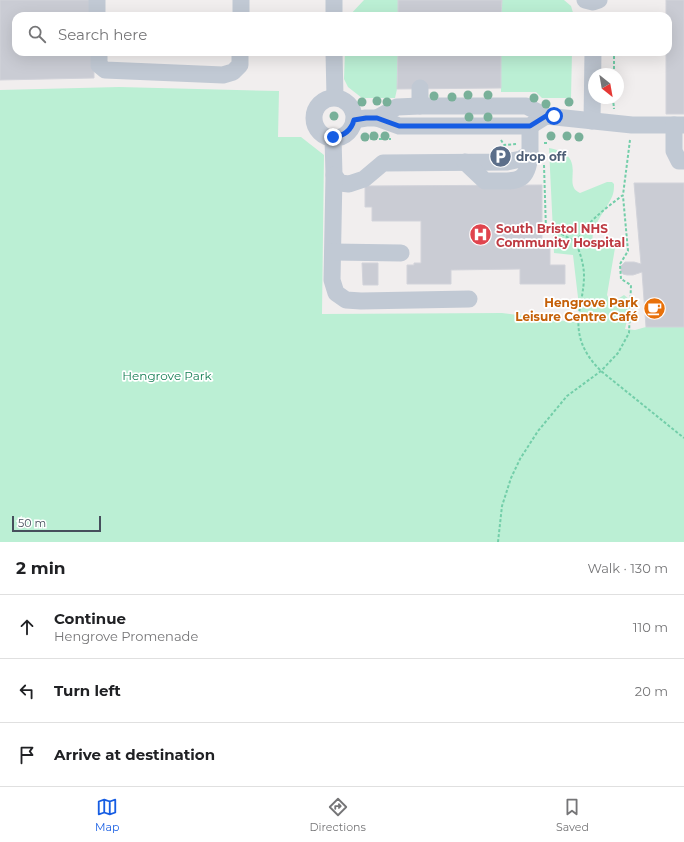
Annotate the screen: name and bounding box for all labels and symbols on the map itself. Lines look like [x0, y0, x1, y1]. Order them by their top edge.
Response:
north arrow [588, 68, 624, 104]
route start [545, 107, 563, 125]
route end [324, 128, 342, 146]
parking icon: drop off [487, 143, 513, 169]
place label: drop off [516, 149, 568, 164]
place label: South Bristol NHS Community Hospital [496, 221, 625, 250]
hospital icon: South Bristol NHS Community Hospital [468, 222, 494, 248]
place label: Hengrove Park Leisure Centre Café [515, 295, 638, 324]
cafe icon: Hengrove Park Leisure Centre Café [641, 296, 667, 322]
park label: Hengrove Park [122, 368, 213, 383]
scale bar [12, 514, 101, 533]

